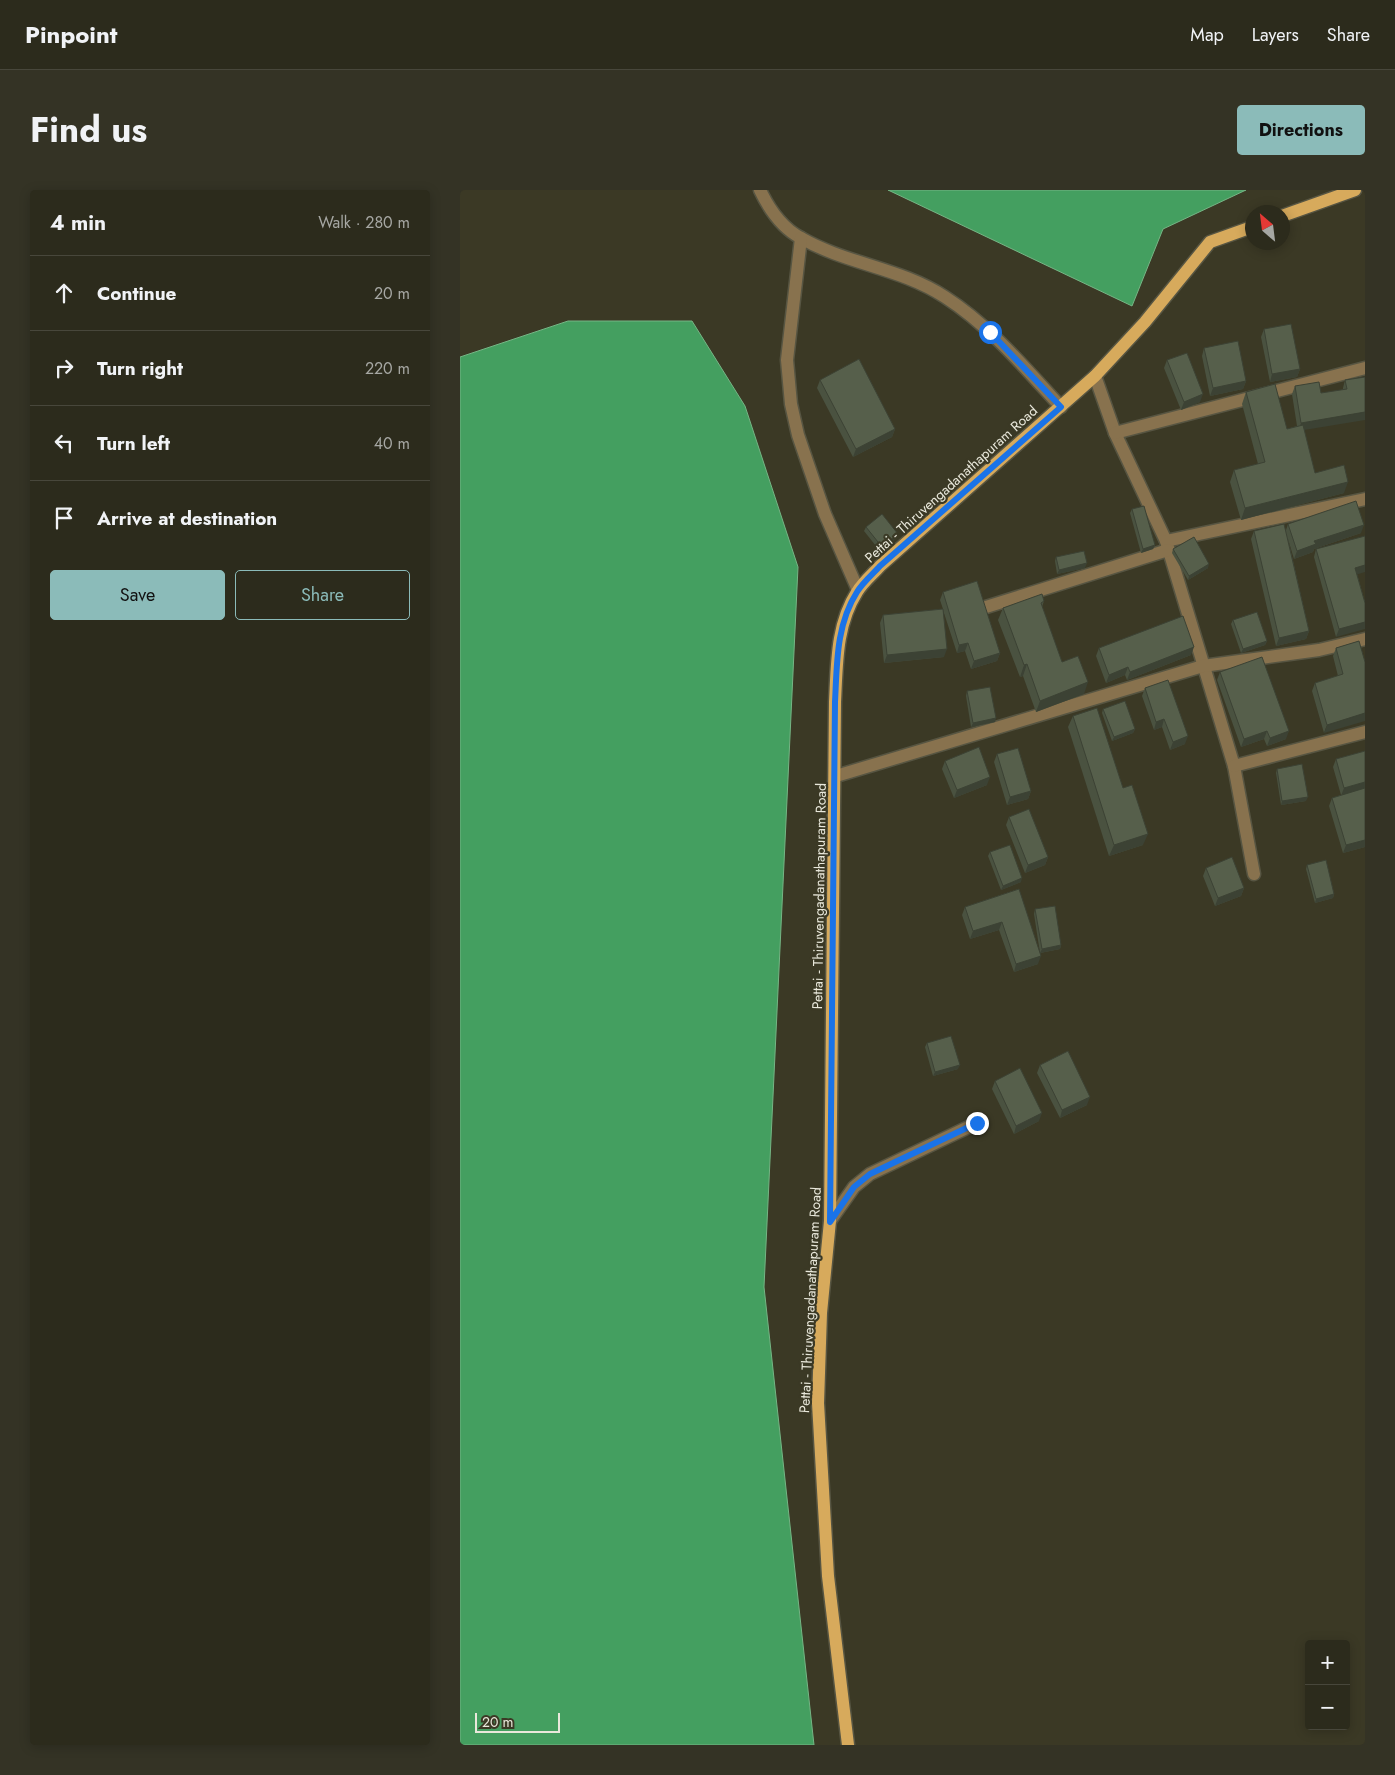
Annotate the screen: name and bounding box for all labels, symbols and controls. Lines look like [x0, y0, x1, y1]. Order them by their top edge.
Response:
text: Pinpoint [25, 17, 117, 52]
text: Map [1190, 22, 1224, 48]
text: Layers [1252, 22, 1299, 48]
text: Share [1327, 22, 1370, 48]
text: Find us [30, 105, 147, 155]
button: Directions [1237, 105, 1365, 155]
north arrow [1245, 205, 1290, 250]
text: 4 min [50, 208, 106, 238]
text: Walk · 280 m [318, 211, 410, 234]
icon: ahead [50, 279, 78, 307]
text: Continue [97, 280, 176, 307]
text: 20 m [374, 282, 410, 305]
route start [979, 321, 1002, 344]
icon: right [50, 354, 78, 382]
text: Turn right [97, 355, 183, 382]
text: 220 m [365, 357, 410, 380]
street label: Pettai - Thiruvengadanathapuram Road [860, 401, 1042, 567]
icon: left [50, 429, 78, 457]
text: Turn left [97, 430, 170, 457]
text: 40 m [374, 432, 410, 455]
icon: arrive [50, 504, 78, 532]
text: Arrive at destination [97, 505, 277, 532]
button: Save [50, 570, 225, 620]
button: Share [235, 570, 410, 620]
street label: Pettai - Thiruvengadanathapuram Road [807, 783, 831, 1009]
route end [966, 1112, 989, 1135]
street label: Pettai - Thiruvengadanathapuram Road [794, 1187, 826, 1413]
map controls [1305, 1640, 1350, 1730]
button: + [1305, 1640, 1350, 1685]
button: − [1305, 1685, 1350, 1730]
scale bar [475, 1710, 560, 1733]
text: 20 m [482, 1712, 514, 1732]

